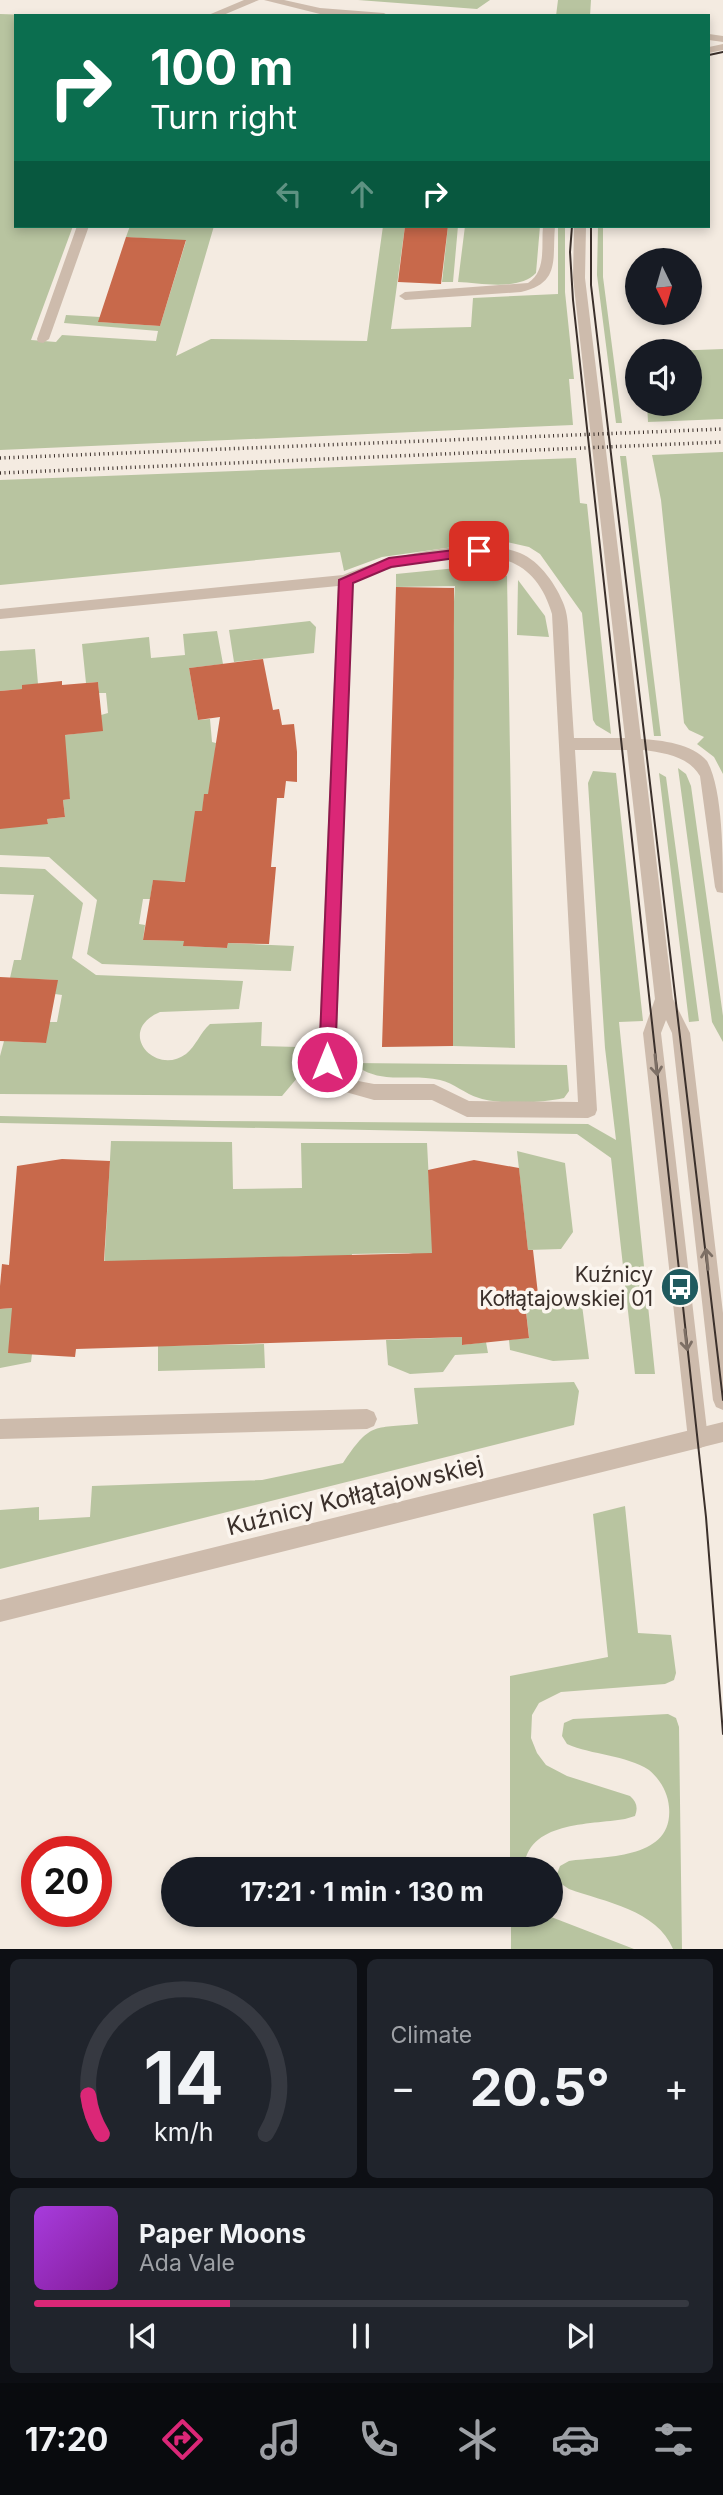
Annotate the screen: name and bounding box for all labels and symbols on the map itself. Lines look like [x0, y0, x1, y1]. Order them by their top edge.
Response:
north arrow [625, 248, 702, 326]
pin [449, 521, 509, 581]
position arrow [290, 1025, 364, 1099]
one-way arrow [649, 1053, 662, 1076]
one-way arrow [701, 1248, 714, 1271]
place label: Kuźnicy Kołłątajowskiej 01 [479, 1262, 653, 1311]
bus stop icon: Kuźnicy Kołłątajowskiej 01 [659, 1266, 701, 1308]
one-way arrow [680, 1328, 693, 1351]
street label: Kuźnicy Kołłątajowskiej [224, 1450, 486, 1541]
speed limit sign: 20 [21, 1836, 112, 1927]

